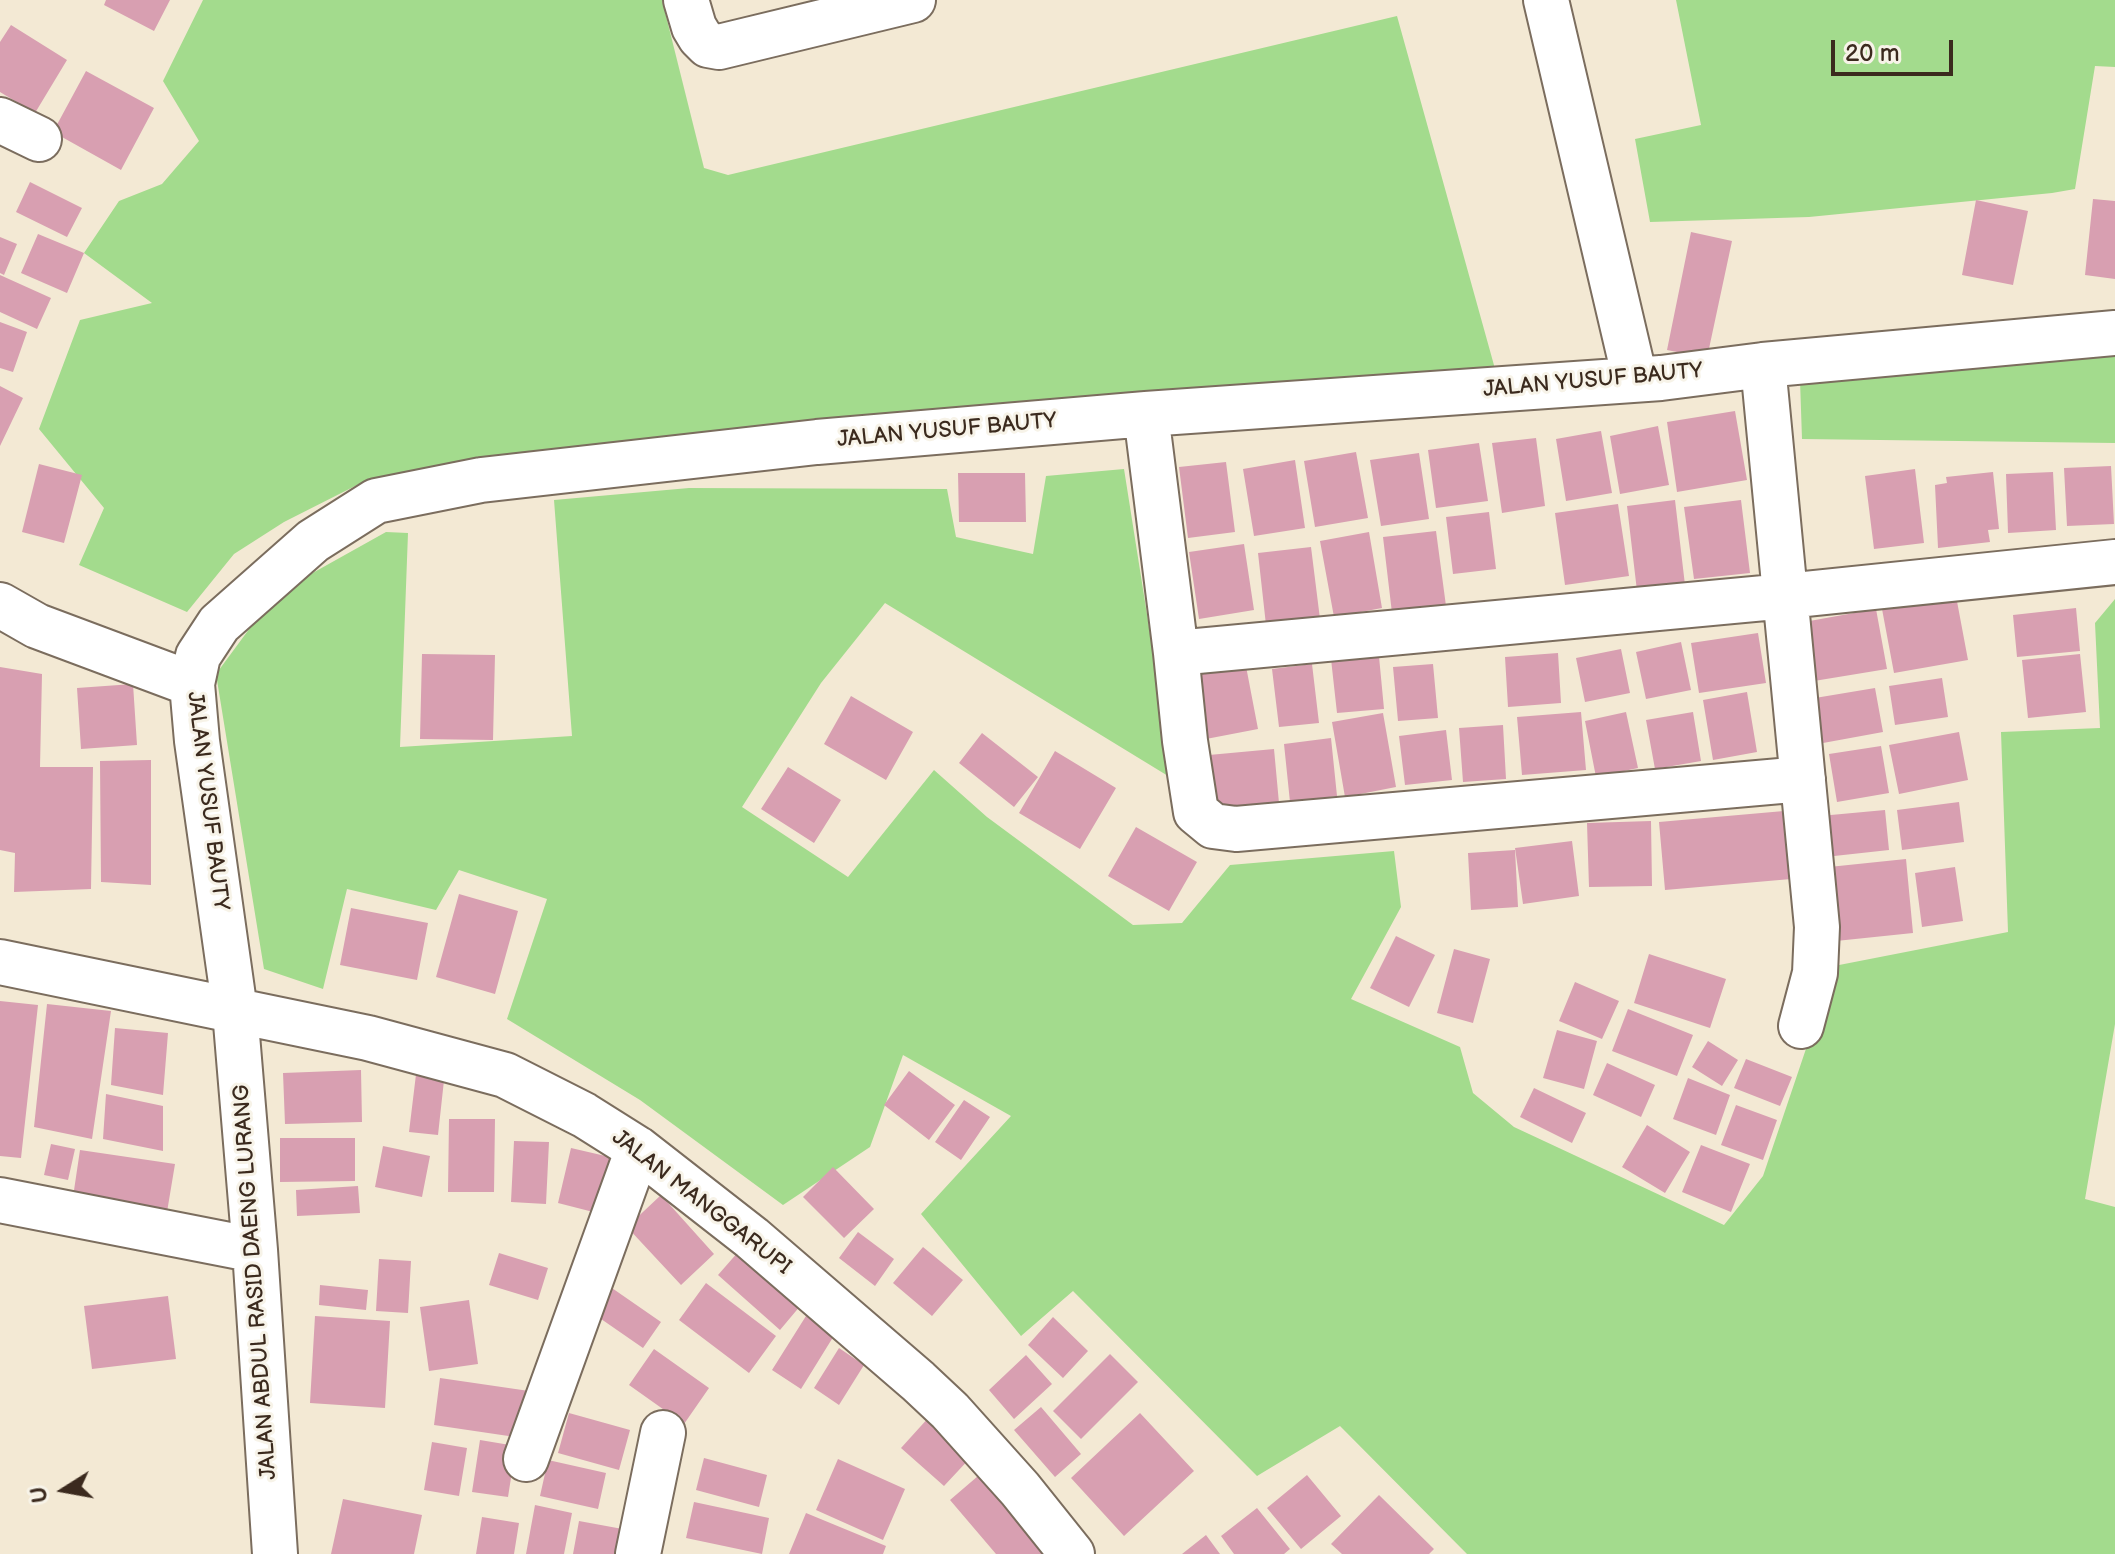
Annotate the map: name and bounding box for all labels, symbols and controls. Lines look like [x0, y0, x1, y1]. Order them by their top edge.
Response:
scale bar [1835, 24, 1957, 74]
text: 20 m [1845, 39, 1900, 68]
street label: JALAN YUSUF BAUTY [1482, 358, 1704, 404]
street label: JALAN YUSUF BAUTY [836, 408, 1058, 454]
street label: JALAN YUSUF BAUTY [180, 690, 234, 912]
street label: JALAN ABDUL RASID DAENG LURANG [229, 1083, 283, 1481]
street label: JALAN MANGGARUPI [606, 1125, 796, 1281]
north arrow [24, 1450, 104, 1530]
text: U [25, 1484, 55, 1505]

